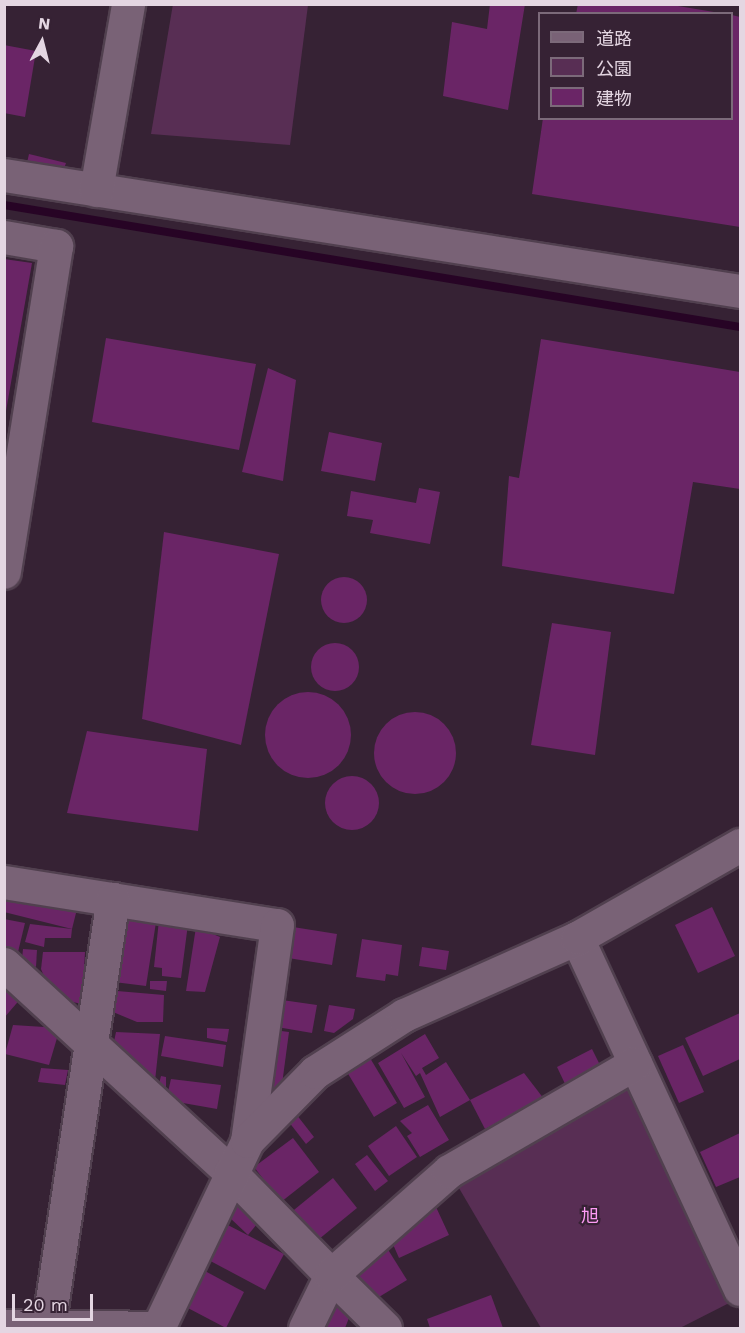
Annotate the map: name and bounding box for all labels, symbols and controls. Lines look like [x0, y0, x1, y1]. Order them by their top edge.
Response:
north arrow [12, 12, 72, 72]
legend [538, 12, 733, 120]
text: N [37, 13, 51, 34]
text: 道路 [596, 28, 632, 49]
text: 公園 [596, 58, 632, 79]
text: 建物 [596, 88, 632, 109]
park label: 旭 [581, 1205, 599, 1227]
scale bar [15, 1282, 96, 1320]
text: 20 m [23, 1294, 68, 1315]

